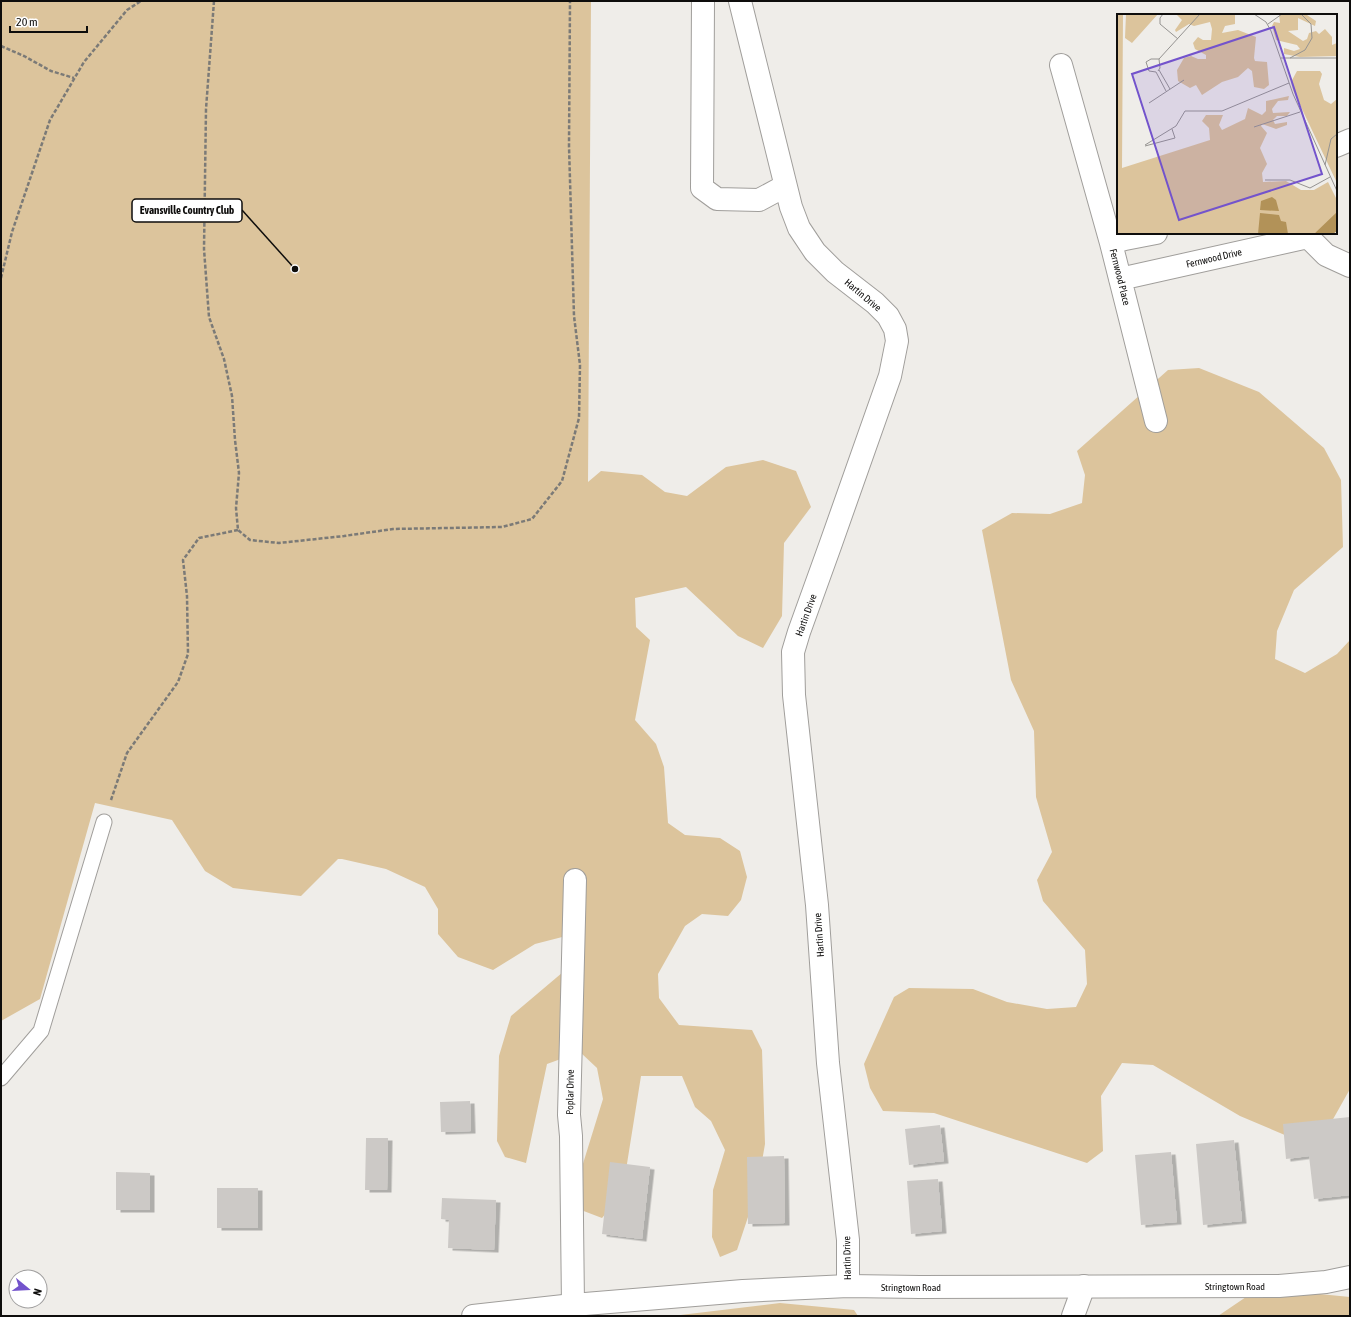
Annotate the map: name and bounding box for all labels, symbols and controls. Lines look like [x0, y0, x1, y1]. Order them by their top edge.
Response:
scale bar [10, 8, 87, 34]
inset map [1117, 14, 1337, 234]
text: 20 m [16, 15, 38, 29]
callout: Evansville Country Club [132, 199, 242, 222]
text: Evansville Country Club [140, 204, 234, 216]
street label: Fernwood Drive [1185, 246, 1243, 270]
street label: Fernwood Place [1108, 248, 1132, 307]
street label: Hartin Drive [843, 277, 884, 314]
street label: Hartin Drive [793, 592, 819, 638]
street label: Hartin Drive [812, 912, 826, 957]
street label: Poplar Drive [564, 1069, 576, 1115]
street label: Hartin Drive [841, 1235, 853, 1280]
north arrow [8, 1269, 48, 1309]
street label: Stringtown Road [1205, 1281, 1265, 1292]
street label: Stringtown Road [881, 1282, 941, 1293]
text: N [31, 1287, 44, 1297]

